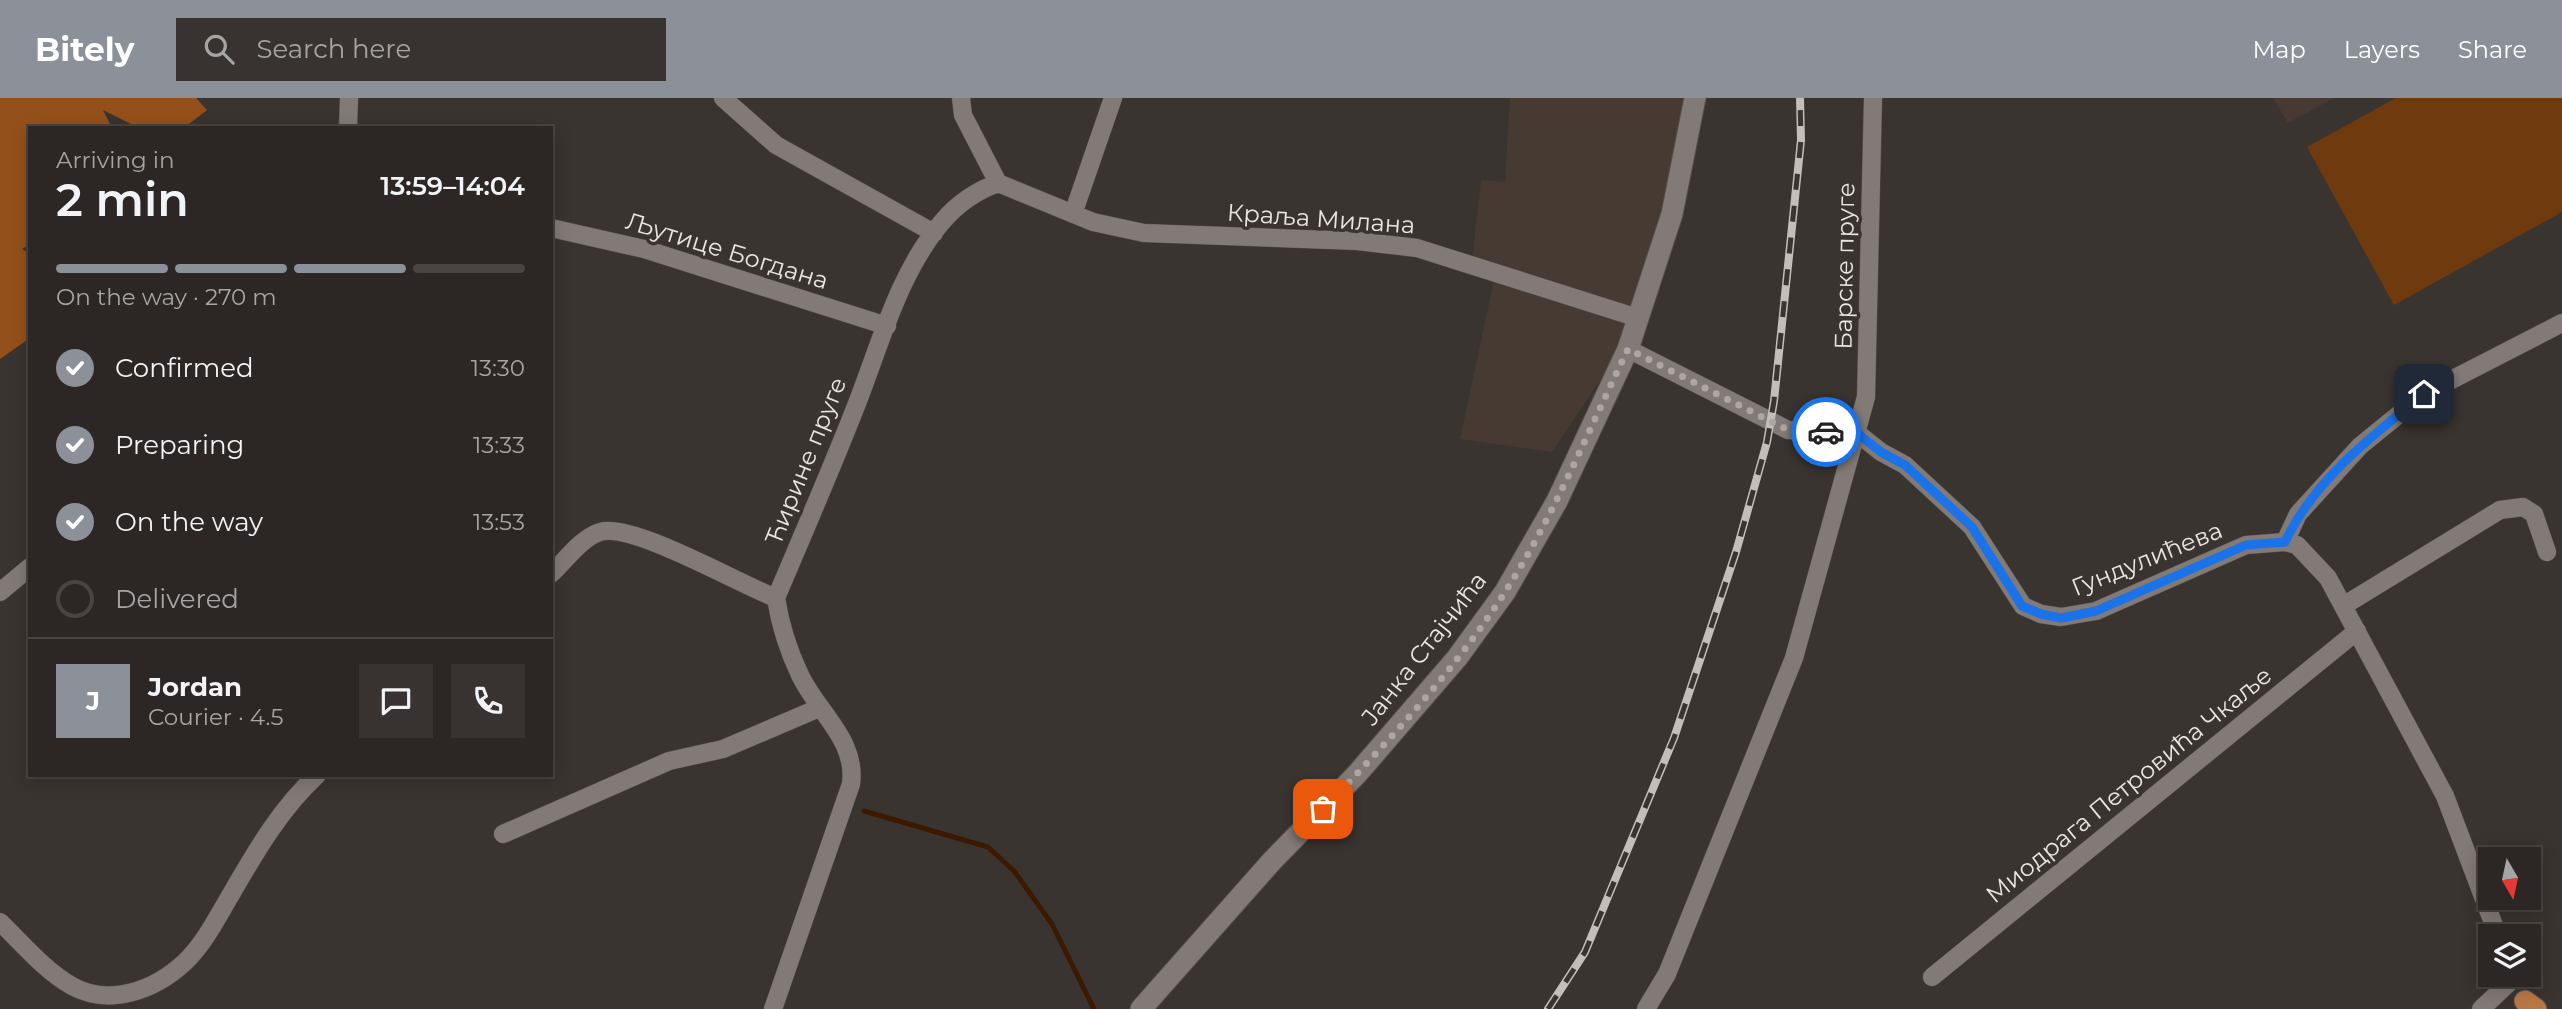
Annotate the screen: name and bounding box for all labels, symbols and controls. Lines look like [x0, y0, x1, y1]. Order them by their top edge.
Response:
search box [176, 18, 666, 81]
text: Bitely [35, 29, 134, 69]
icon: search [200, 30, 238, 68]
text: Search here [256, 33, 411, 65]
text: Map [2252, 35, 2306, 64]
text: Layers [2344, 35, 2420, 64]
text: Share [2458, 35, 2527, 64]
text: Arriving in [56, 146, 175, 174]
text: 13:59–14:04 [380, 170, 525, 202]
text: 2 min [56, 171, 189, 228]
street label: Барске пруге [1829, 182, 1860, 350]
street label: Краља Милана [1226, 197, 1416, 240]
street label: Љутице Богдана [623, 206, 832, 295]
text: On the way · 270 m [56, 283, 277, 311]
icon: check [56, 349, 94, 387]
text: Confirmed [115, 352, 254, 384]
text: 13:30 [471, 354, 525, 382]
pin [2394, 364, 2454, 424]
street label: Ћирине пруге [759, 373, 852, 549]
icon: home [2405, 375, 2443, 413]
courier [1791, 397, 1861, 467]
icon: car [1807, 413, 1845, 451]
icon: check [56, 426, 94, 464]
text: Preparing [115, 429, 244, 461]
text: 13:33 [473, 431, 525, 459]
icon: check [56, 503, 94, 541]
text: On the way [115, 506, 263, 538]
text: 13:53 [473, 508, 525, 536]
street label: Гундулићева [2067, 515, 2226, 602]
street label: Јанка Стајчића [1355, 566, 1492, 731]
text: Delivered [115, 583, 239, 615]
street label: Миодрага Петровића Чкаље [1980, 660, 2277, 909]
button: chat [359, 664, 433, 738]
button: phone [451, 664, 525, 738]
text: Jordan [148, 671, 242, 703]
text: J [86, 685, 100, 717]
text: Courier · 4.5 [148, 703, 283, 731]
pin [1293, 779, 1353, 839]
icon: bag [1304, 790, 1342, 828]
north arrow [2478, 847, 2541, 910]
map controls [2478, 847, 2541, 987]
button: layers [2478, 924, 2541, 987]

